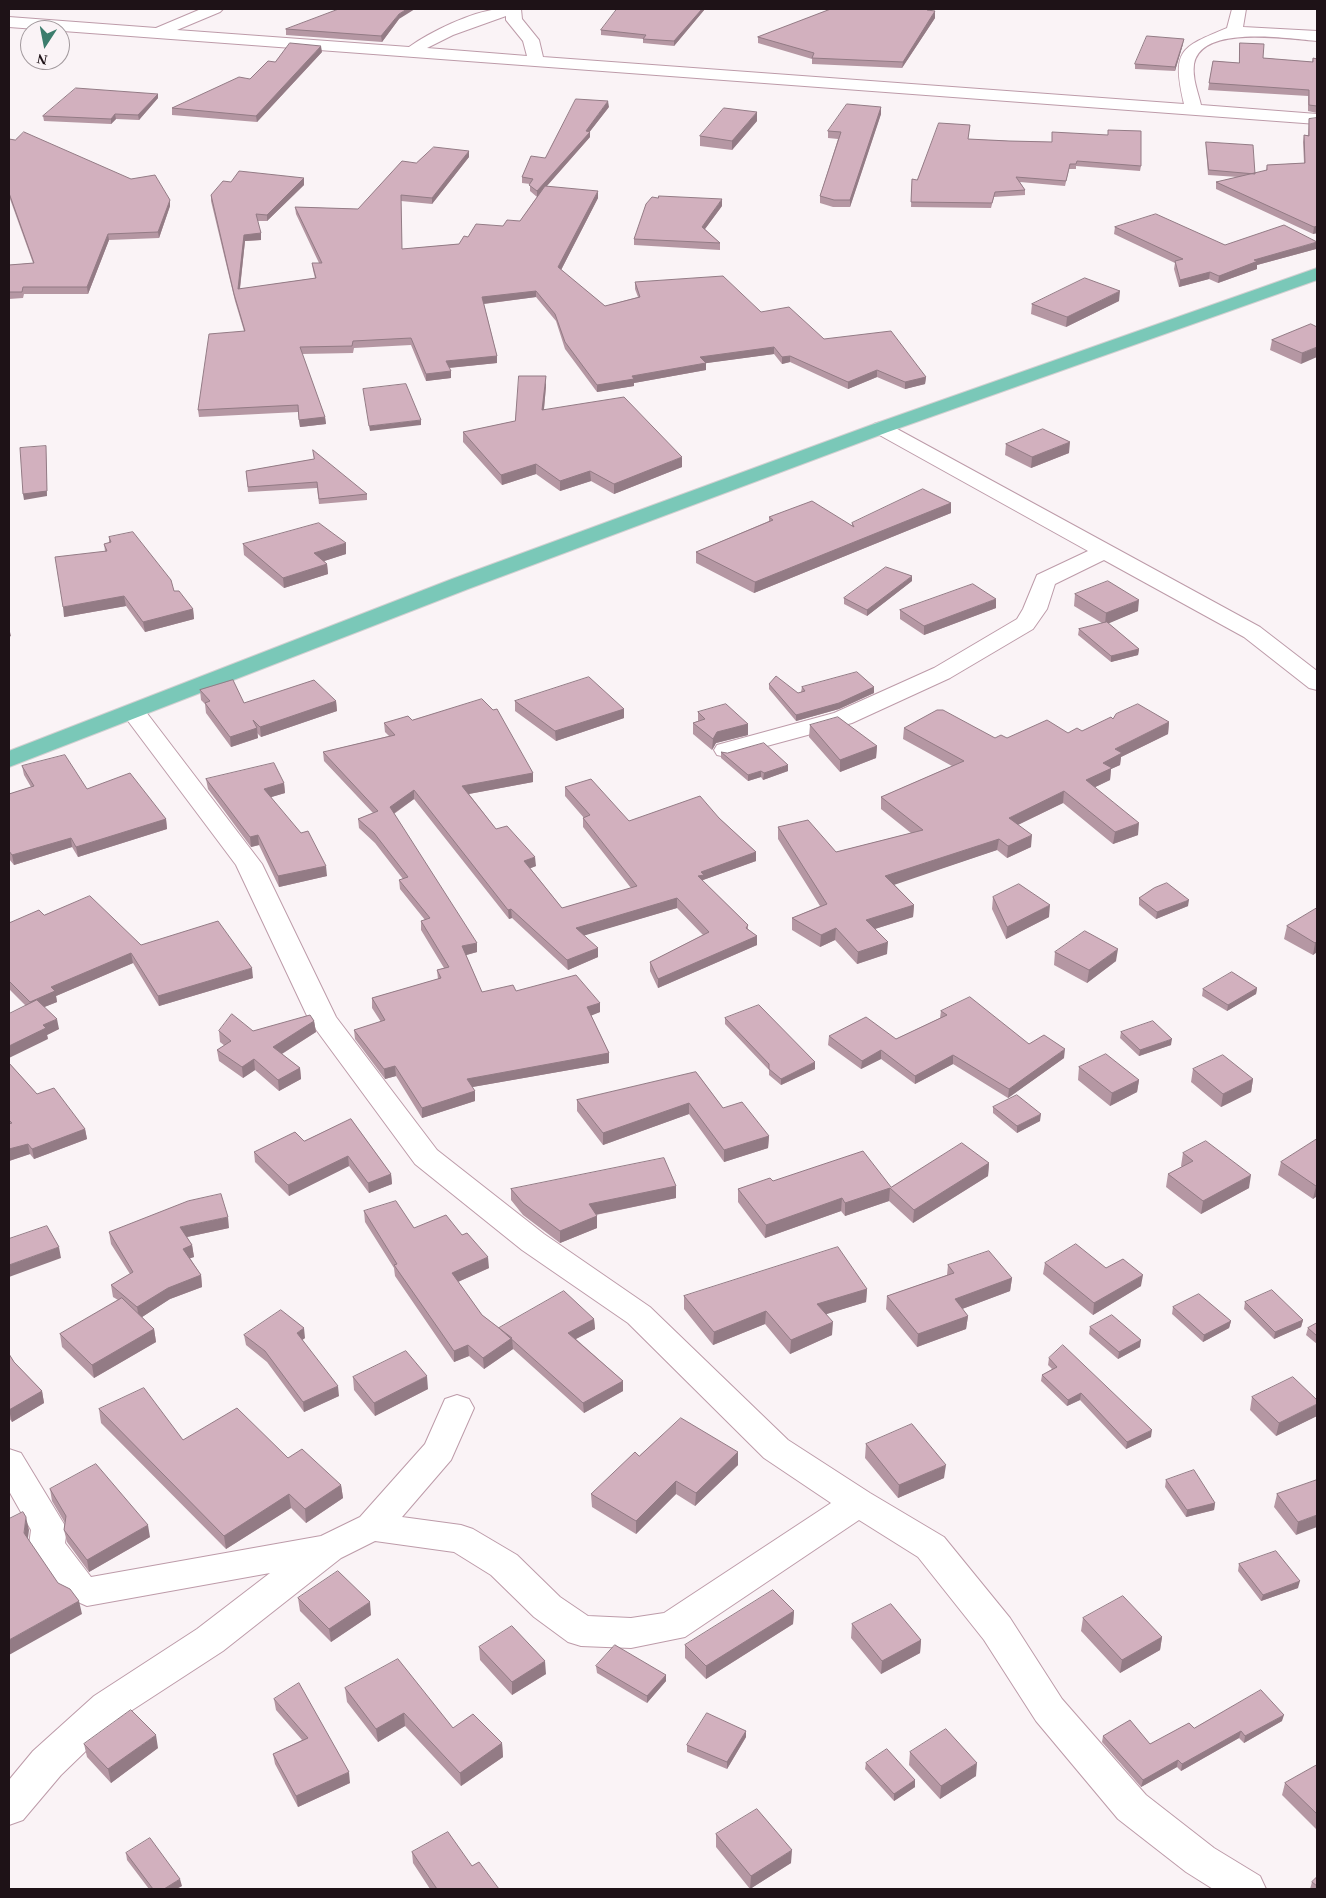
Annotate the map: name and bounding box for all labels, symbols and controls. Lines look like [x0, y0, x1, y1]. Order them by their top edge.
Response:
north arrow [20, 20, 70, 70]
text: N [36, 51, 49, 68]

